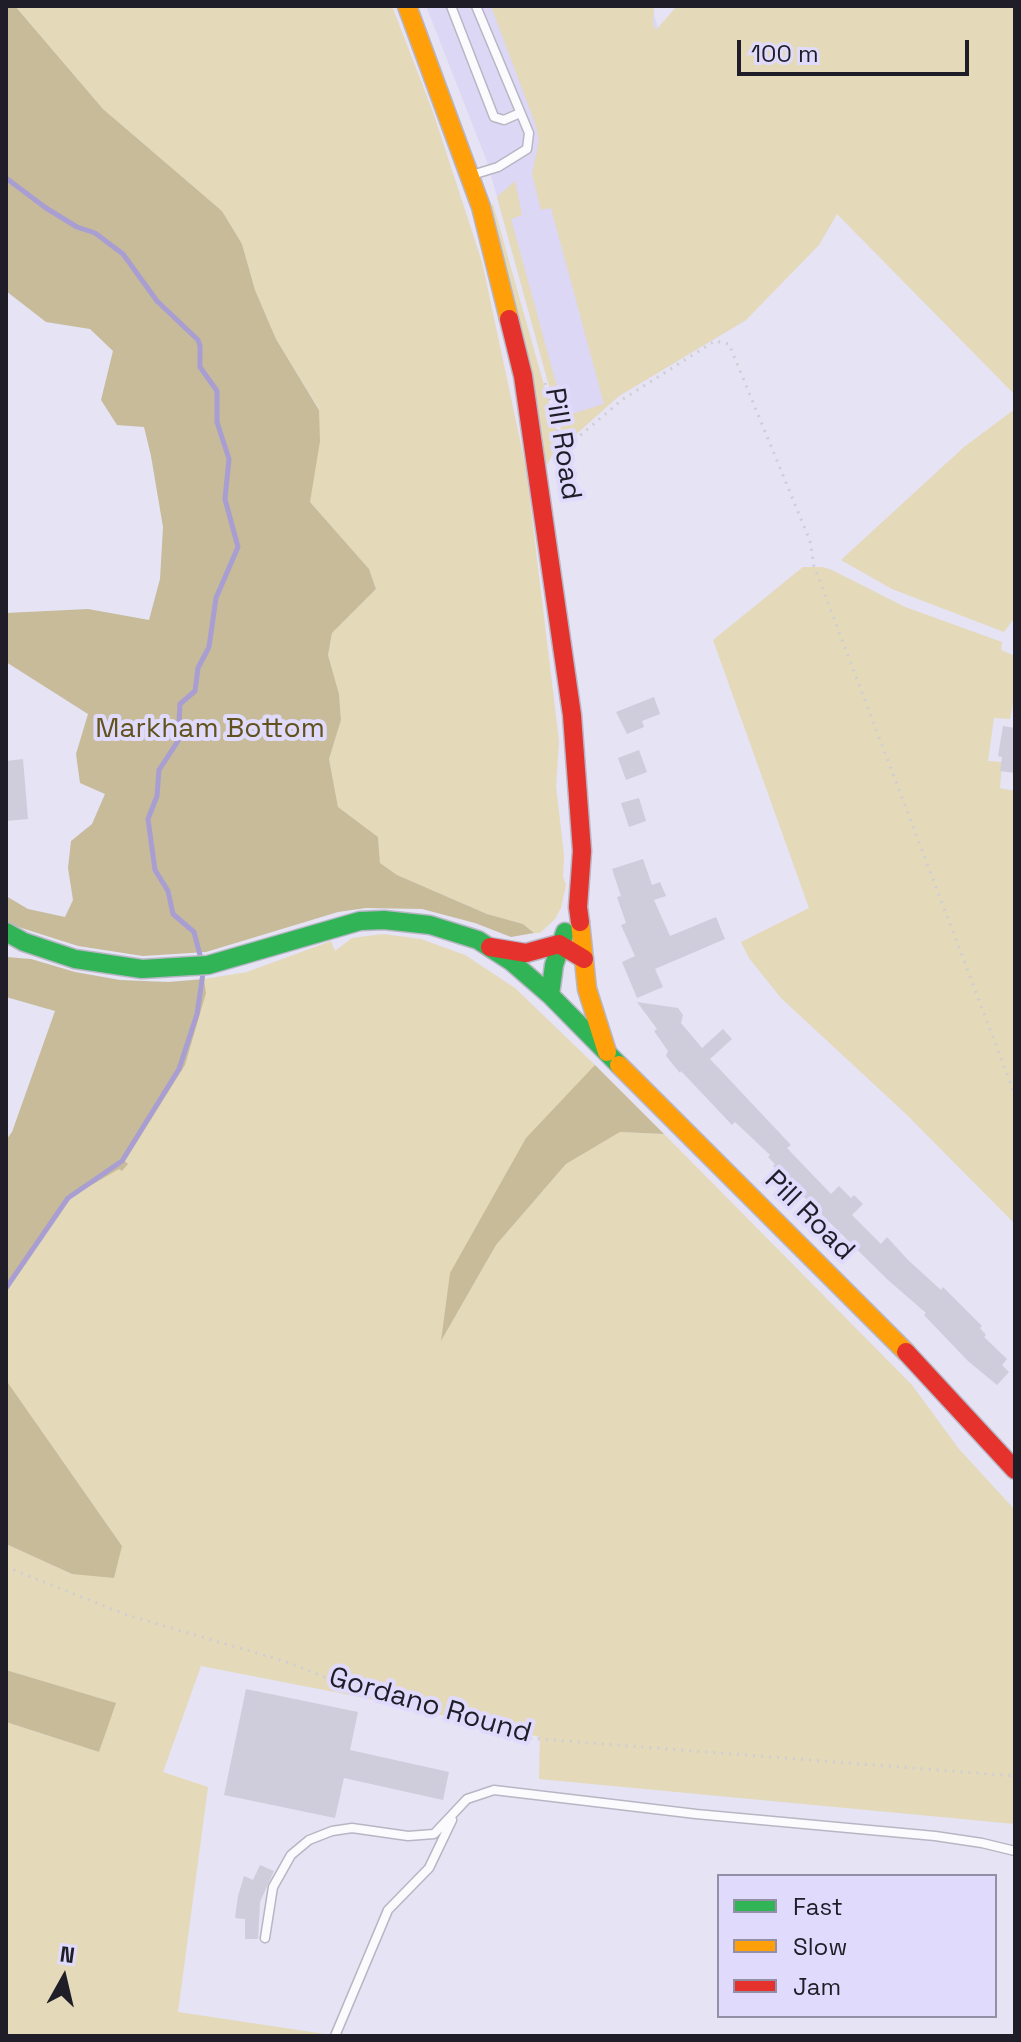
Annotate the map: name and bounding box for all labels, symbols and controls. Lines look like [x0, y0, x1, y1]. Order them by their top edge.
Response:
scale bar [741, 24, 973, 74]
text: 100 m [751, 38, 819, 69]
street label: Pill Road [537, 385, 587, 503]
park label: Markham Bottom [95, 712, 325, 746]
street label: Pill Road [757, 1164, 861, 1268]
street label: Gordano Round [325, 1661, 535, 1751]
legend [717, 1874, 997, 2018]
text: Fast [793, 1891, 843, 1922]
text: Slow [793, 1931, 847, 1962]
north arrow [24, 1938, 104, 2018]
text: N [58, 1939, 77, 1969]
text: Jam [793, 1971, 841, 2002]

